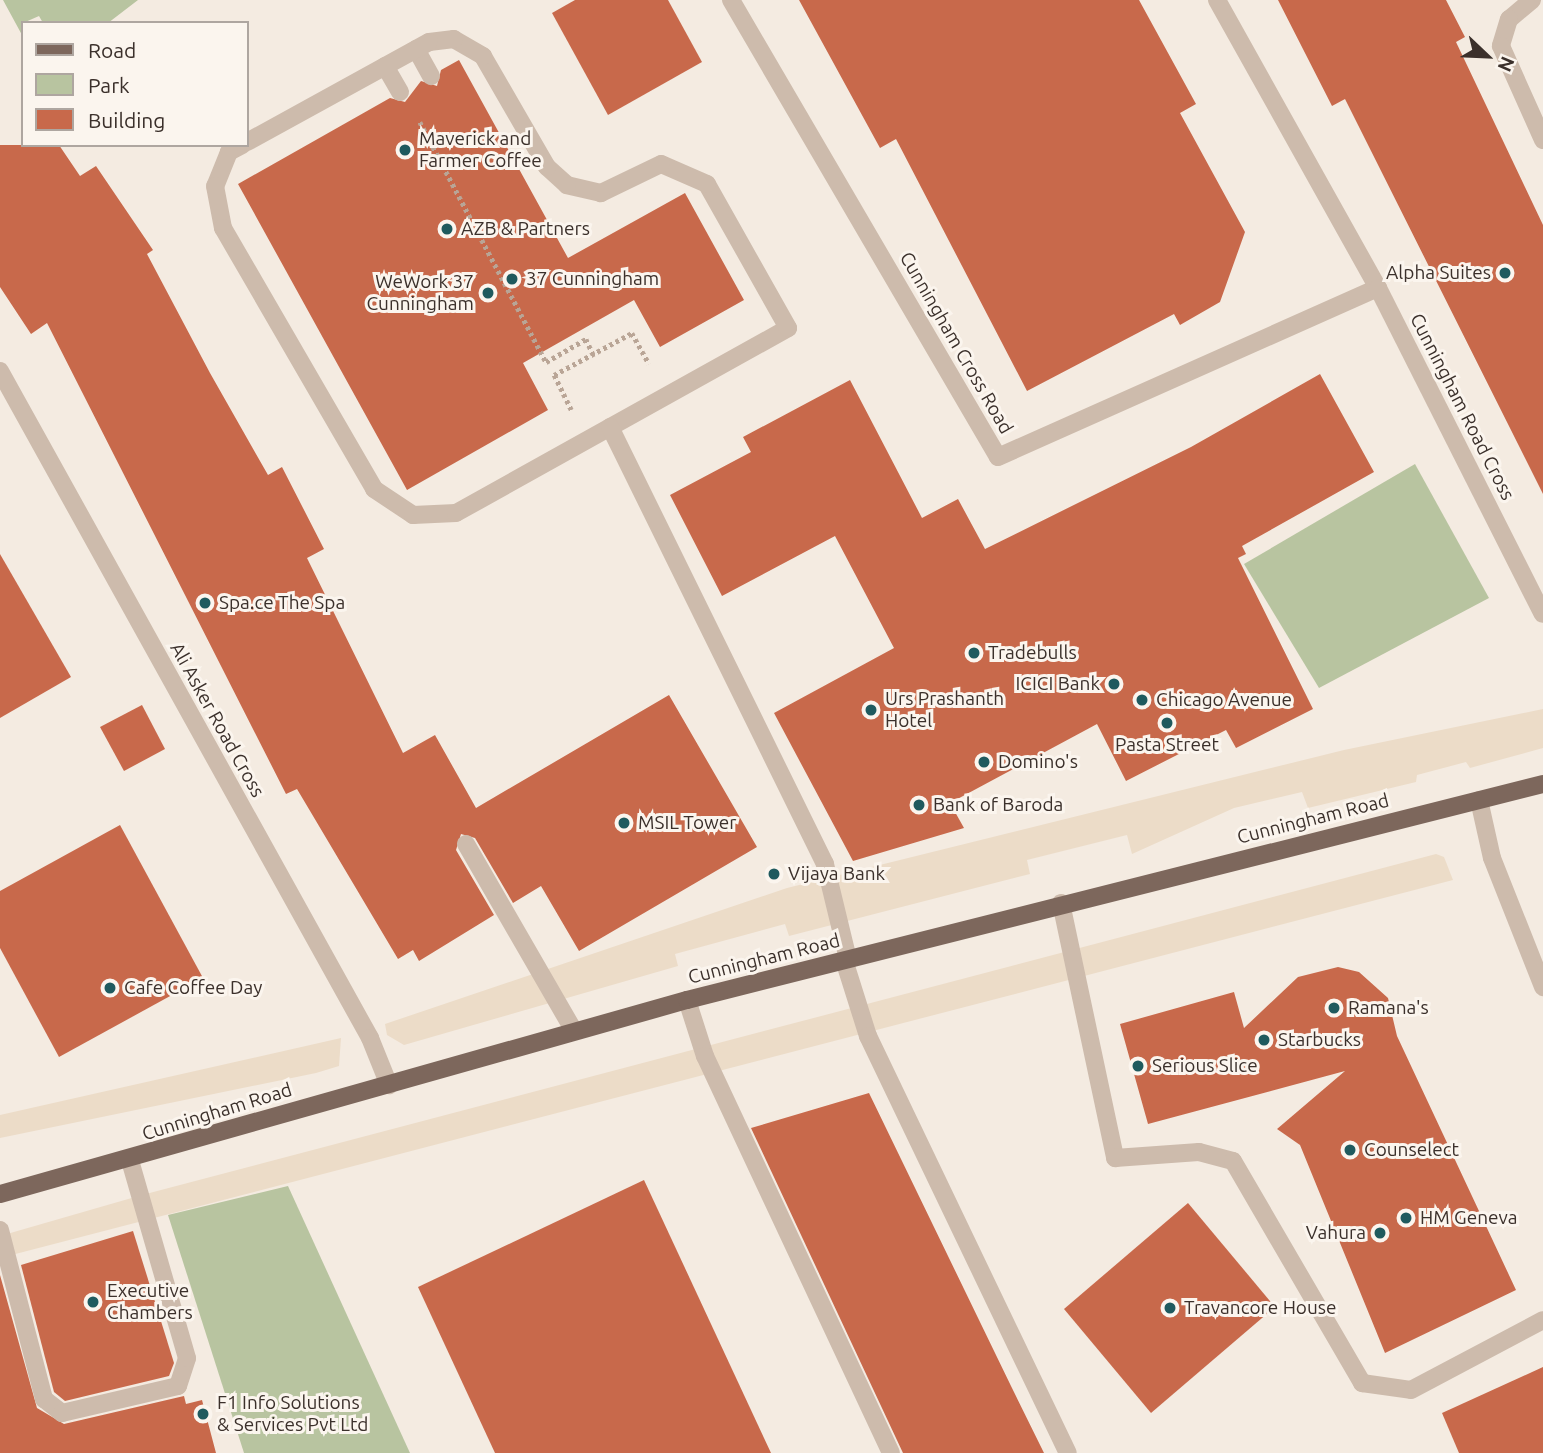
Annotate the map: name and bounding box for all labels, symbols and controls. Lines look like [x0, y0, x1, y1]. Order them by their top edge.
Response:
legend [21, 21, 248, 147]
north arrow [1452, 21, 1522, 91]
text: Road [88, 38, 136, 62]
text: N [1493, 53, 1519, 75]
text: Park [88, 73, 130, 97]
text: Building [88, 108, 165, 132]
place label: Maverick and Farmer Coffee [419, 128, 542, 172]
marker: Maverick and Farmer Coffee [397, 142, 413, 158]
place label: AZB & Partners [461, 218, 590, 240]
marker: AZB & Partners [439, 221, 455, 237]
street label: Cunningham Cross Road [895, 248, 1017, 438]
place label: Alpha Suites [1386, 262, 1491, 284]
marker: Alpha Suites [1497, 265, 1513, 281]
place label: 37 Cunningham [526, 268, 659, 290]
place label: WeWork 37 Cunningham [367, 271, 474, 315]
marker: 37 Cunningham [504, 271, 520, 287]
marker: WeWork 37 Cunningham [480, 285, 496, 301]
street label: Cunningham Road Cross [1405, 310, 1519, 504]
place label: Spa.ce The Spa [219, 592, 345, 614]
marker: Spa.ce The Spa [197, 595, 213, 611]
street label: Ali Asker Road Cross [165, 639, 269, 801]
place label: Tradebulls [988, 642, 1077, 664]
marker: Tradebulls [966, 645, 982, 661]
place label: ICICI Bank [1015, 673, 1100, 695]
marker: ICICI Bank [1106, 676, 1122, 692]
place label: Urs Prashanth Hotel [885, 688, 1004, 732]
place label: Chicago Avenue [1156, 689, 1292, 711]
marker: Chicago Avenue [1134, 692, 1150, 708]
marker: Urs Prashanth Hotel [863, 702, 879, 718]
marker: Pasta Street [1159, 715, 1175, 731]
place label: Pasta Street [1115, 734, 1219, 756]
place label: Domino's [998, 751, 1078, 773]
marker: Domino's [976, 754, 992, 770]
street label: Cunningham Road [1235, 789, 1391, 849]
place label: Bank of Baroda [933, 794, 1063, 816]
marker: Bank of Baroda [911, 797, 927, 813]
place label: MSIL Tower [638, 812, 737, 834]
marker: MSIL Tower [616, 815, 632, 831]
place label: Vijaya Bank [788, 863, 885, 885]
marker: Vijaya Bank [766, 866, 782, 882]
street label: Cunningham Road [686, 929, 842, 989]
place label: Cafe Coffee Day [124, 977, 262, 999]
marker: Cafe Coffee Day [102, 980, 118, 996]
place label: Ramana's [1348, 997, 1429, 1019]
marker: Ramana's [1326, 1000, 1342, 1016]
place label: Starbucks [1278, 1029, 1361, 1051]
marker: Starbucks [1256, 1032, 1272, 1048]
place label: Serious Slice [1152, 1055, 1258, 1077]
marker: Serious Slice [1130, 1058, 1146, 1074]
street label: Cunningham Road [139, 1078, 295, 1146]
place label: Counselect [1364, 1139, 1459, 1161]
marker: Counselect [1342, 1142, 1358, 1158]
place label: HM Geneva [1420, 1207, 1518, 1229]
marker: HM Geneva [1398, 1210, 1414, 1226]
place label: Vahura [1306, 1222, 1366, 1244]
marker: Vahura [1372, 1225, 1388, 1241]
place label: Executive Chambers [107, 1280, 193, 1324]
marker: Executive Chambers [85, 1294, 101, 1310]
place label: Travancore House [1184, 1297, 1337, 1319]
marker: Travancore House [1162, 1300, 1178, 1316]
place label: F1 Info Solutions & Services Pvt Ltd [217, 1392, 368, 1436]
marker: F1 Info Solutions & Services Pvt Ltd [195, 1406, 211, 1422]

